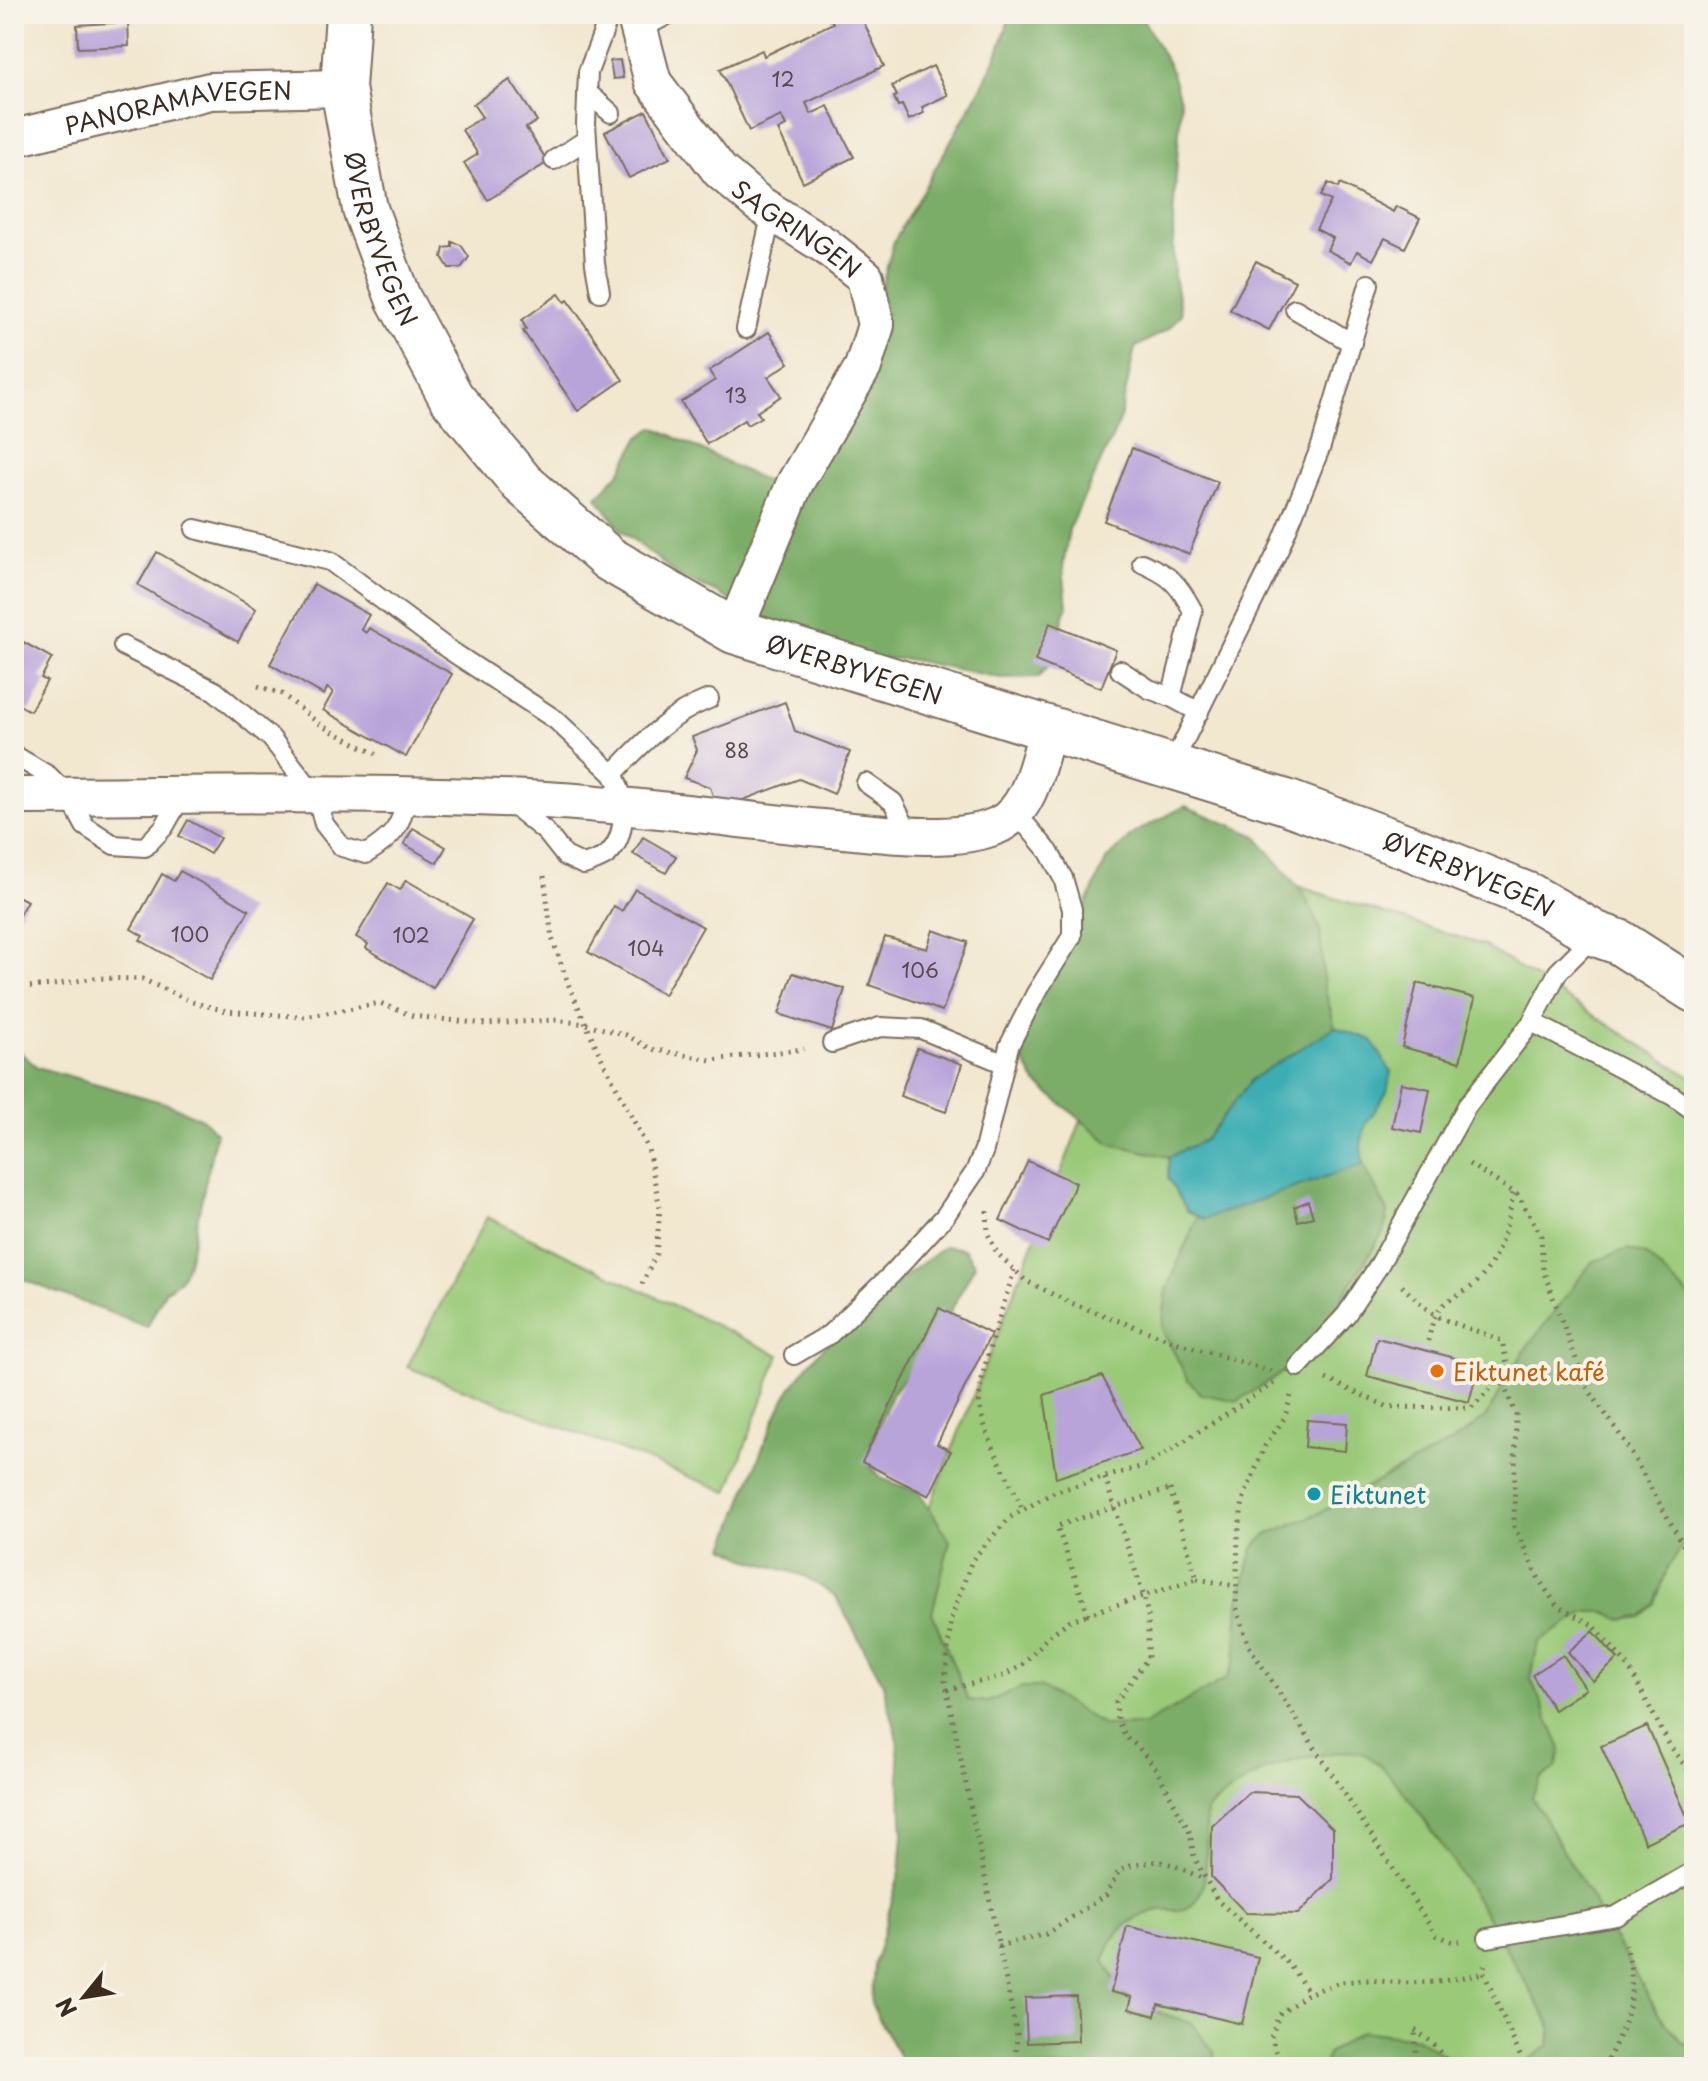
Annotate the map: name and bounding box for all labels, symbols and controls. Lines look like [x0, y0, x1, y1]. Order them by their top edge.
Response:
house number: 12 [771, 64, 795, 94]
street label: PANORAMAVEGEN [61, 71, 292, 143]
street label: ØVERBYVEGEN [337, 149, 428, 332]
street label: SAGRINGEN [724, 171, 870, 286]
house number: 13 [725, 380, 747, 410]
street label: ØVERBYVEGEN [762, 624, 947, 713]
house number: 88 [725, 735, 749, 765]
street label: ØVERBYVEGEN [1379, 822, 1562, 925]
house number: 100 [171, 919, 209, 949]
house number: 102 [392, 920, 430, 950]
house number: 104 [628, 933, 664, 963]
house number: 106 [901, 955, 939, 985]
place label: Eiktunet kafé [1453, 1353, 1605, 1389]
marker: Eiktunet kafé [1428, 1362, 1446, 1380]
place label: Eiktunet [1330, 1476, 1426, 1512]
marker: Eiktunet [1305, 1485, 1323, 1503]
north arrow [44, 1957, 124, 2037]
text: N [47, 1992, 84, 2024]

